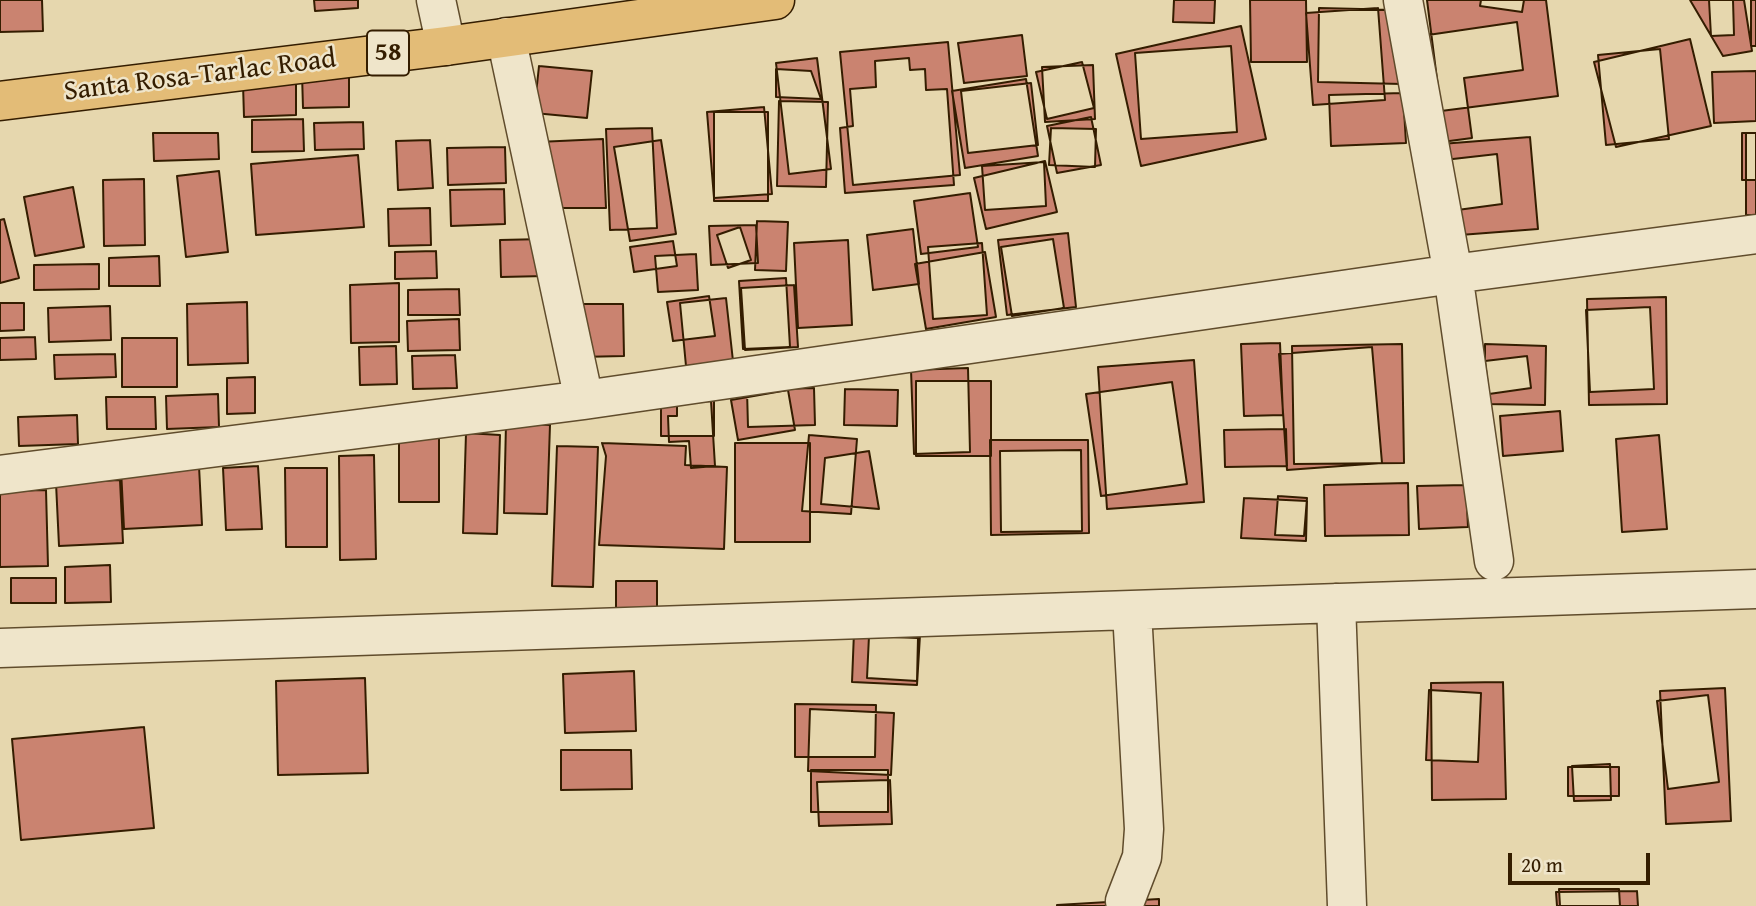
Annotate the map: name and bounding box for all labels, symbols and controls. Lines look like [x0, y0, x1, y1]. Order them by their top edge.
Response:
road number: 58 [367, 30, 409, 76]
street label: Santa Rosa-Tarlac Road [62, 43, 338, 109]
scale bar [1511, 839, 1653, 883]
text: 20 m [1521, 849, 1563, 880]

